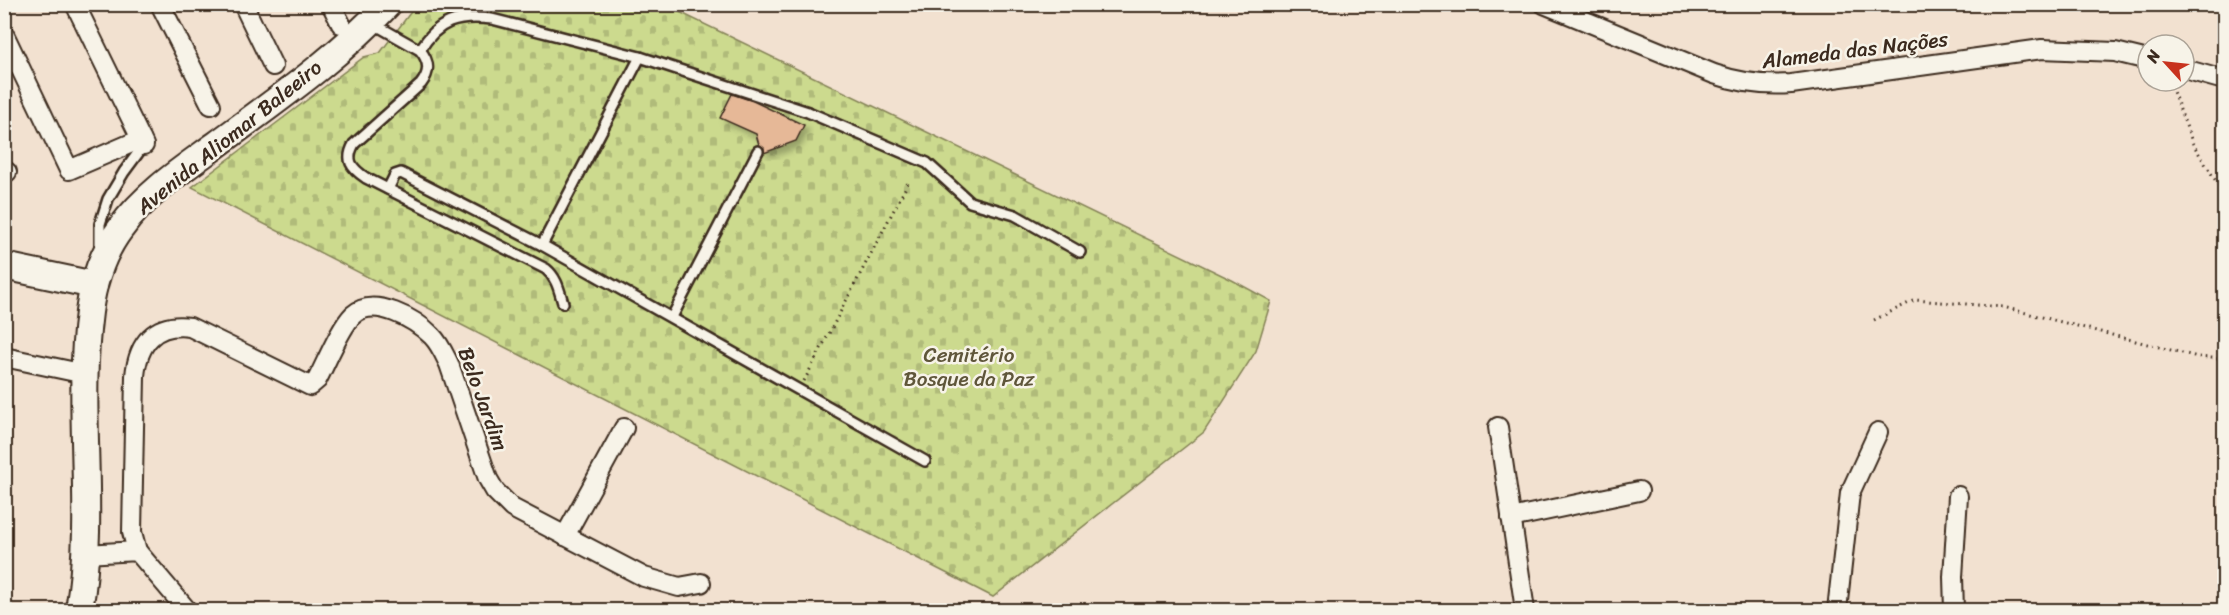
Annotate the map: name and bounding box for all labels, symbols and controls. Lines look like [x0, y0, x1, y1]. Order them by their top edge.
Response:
street label: Alameda das Nações [1759, 20, 1950, 80]
north arrow [2136, 33, 2196, 93]
text: N [2137, 44, 2169, 69]
street label: Avenida Aliomar Baleeiro [126, 49, 331, 225]
park label: Cemitério Bosque da Paz [904, 336, 1036, 398]
street label: Belo Jardim [447, 342, 519, 456]

